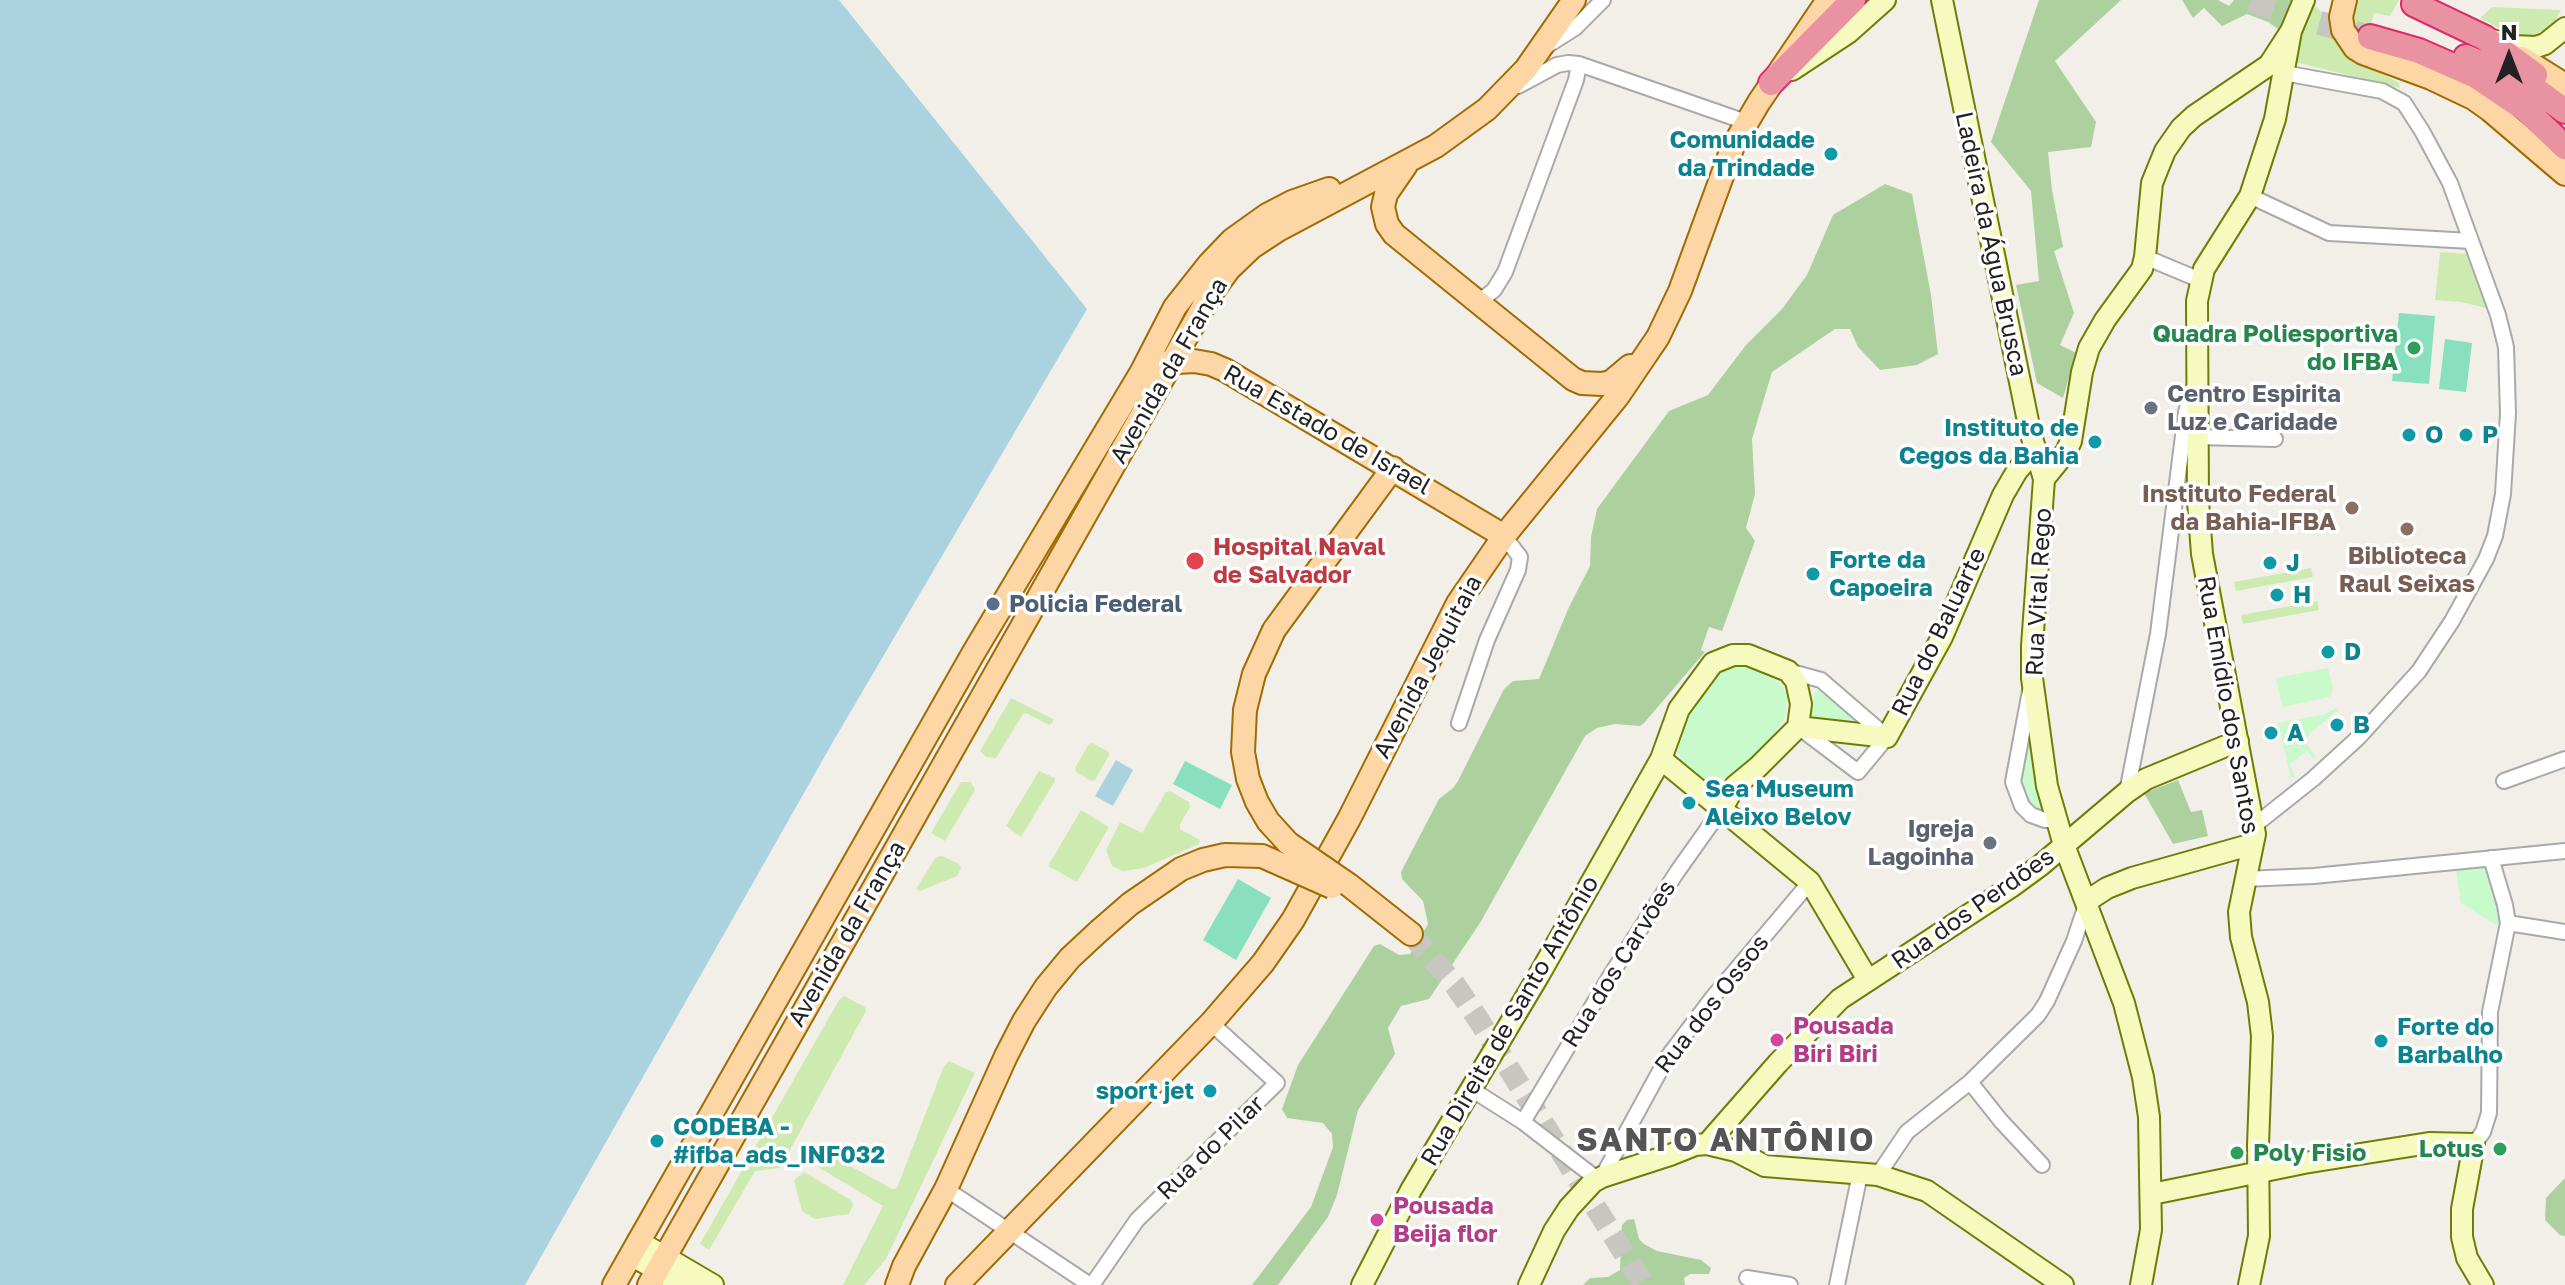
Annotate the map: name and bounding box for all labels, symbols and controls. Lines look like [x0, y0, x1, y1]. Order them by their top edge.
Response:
north arrow [2469, 16, 2549, 96]
text: N [2501, 18, 2517, 45]
street label: Ladeira da Água Brusca [1949, 109, 2033, 379]
place label: Comunidade da Trindade [1670, 126, 1815, 182]
marker: Comunidade da Trindade [1822, 145, 1840, 163]
street label: Avenida da França [1104, 273, 1234, 469]
place label: Quadra Poliesportiva do IFBA [2152, 320, 2398, 376]
marker: Quadra Poliesportiva do IFBA [2405, 339, 2423, 357]
street label: Rua Estado de Israel [1218, 359, 1436, 501]
place label: Centro Espirita Luz e Caridade [2167, 380, 2341, 436]
marker: Centro Espirita Luz e Caridade [2142, 399, 2160, 417]
place label: Instituto de Cegos da Bahia [1899, 414, 2079, 470]
place label: O [2425, 421, 2443, 449]
place label: P [2482, 421, 2498, 449]
marker: O [2400, 426, 2418, 444]
marker: P [2457, 426, 2475, 444]
marker: Instituto de Cegos da Bahia [2086, 433, 2104, 451]
place label: Instituto Federal da Bahia-IFBA [2142, 480, 2336, 536]
marker: Instituto Federal da Bahia-IFBA [2343, 499, 2361, 517]
street label: Rua Vital Rego [2020, 507, 2058, 677]
marker: Biblioteca Raul Seixas [2398, 520, 2416, 538]
place label: Hospital Naval de Salvador [1213, 533, 1385, 589]
place label: Biblioteca Raul Seixas [2339, 542, 2475, 598]
street label: Rua do Baluarte [1886, 543, 1992, 721]
place label: Forte da Capoeira [1829, 546, 1933, 602]
place label: J [2286, 549, 2300, 577]
marker: Hospital Naval de Salvador [1184, 550, 1206, 572]
marker: J [2261, 554, 2279, 572]
marker: Forte da Capoeira [1804, 565, 1822, 583]
street label: Avenida Jequitaia [1368, 571, 1488, 763]
street label: Rua Emídio dos Santos [2191, 574, 2265, 836]
place label: H [2293, 581, 2311, 609]
marker: H [2268, 586, 2286, 604]
place label: Policia Federal [1009, 590, 1182, 618]
marker: Policia Federal [984, 595, 1002, 613]
place label: D [2344, 638, 2361, 666]
marker: D [2319, 643, 2337, 661]
place label: B [2353, 711, 2370, 739]
marker: B [2328, 716, 2346, 734]
place label: A [2287, 719, 2304, 747]
marker: A [2262, 724, 2280, 742]
place label: Sea Museum Aleixo Belov [1705, 775, 1854, 831]
marker: Sea Museum Aleixo Belov [1680, 794, 1698, 812]
place label: Igreja Lagoinha [1867, 815, 1974, 871]
marker: Igreja Lagoinha [1981, 834, 1999, 852]
street label: Avenida da França [782, 836, 912, 1032]
street label: Rua dos Perdões [1886, 842, 2060, 976]
street label: Rua Direita de Santo Antônio [1415, 871, 1605, 1171]
street label: Rua dos Carvões [1556, 875, 1682, 1053]
street label: Rua dos Ossos [1649, 929, 1775, 1079]
place label: Pousada Biri Biri [1793, 1012, 1894, 1068]
place label: Forte do Barbalho [2397, 1013, 2503, 1069]
marker: Pousada Biri Biri [1768, 1031, 1786, 1049]
marker: Forte do Barbalho [2372, 1032, 2390, 1050]
place label: sport jet [1096, 1077, 1194, 1105]
marker: sport jet [1201, 1082, 1219, 1100]
street label: Rua do Pilar [1151, 1090, 1271, 1206]
place label: CODEBA - #ifba_ads_INF032 [673, 1113, 885, 1169]
district label: SANTO ANTÔNIO [1576, 1122, 1876, 1160]
marker: CODEBA - #ifba_ads_INF032 [648, 1132, 666, 1150]
place label: Lotus [2419, 1135, 2484, 1163]
place label: Poly Fisio [2253, 1139, 2366, 1167]
marker: Lotus [2491, 1140, 2509, 1158]
marker: Poly Fisio [2228, 1144, 2246, 1162]
place label: Pousada Beija flor [1393, 1192, 1498, 1248]
marker: Pousada Beija flor [1368, 1211, 1386, 1229]

